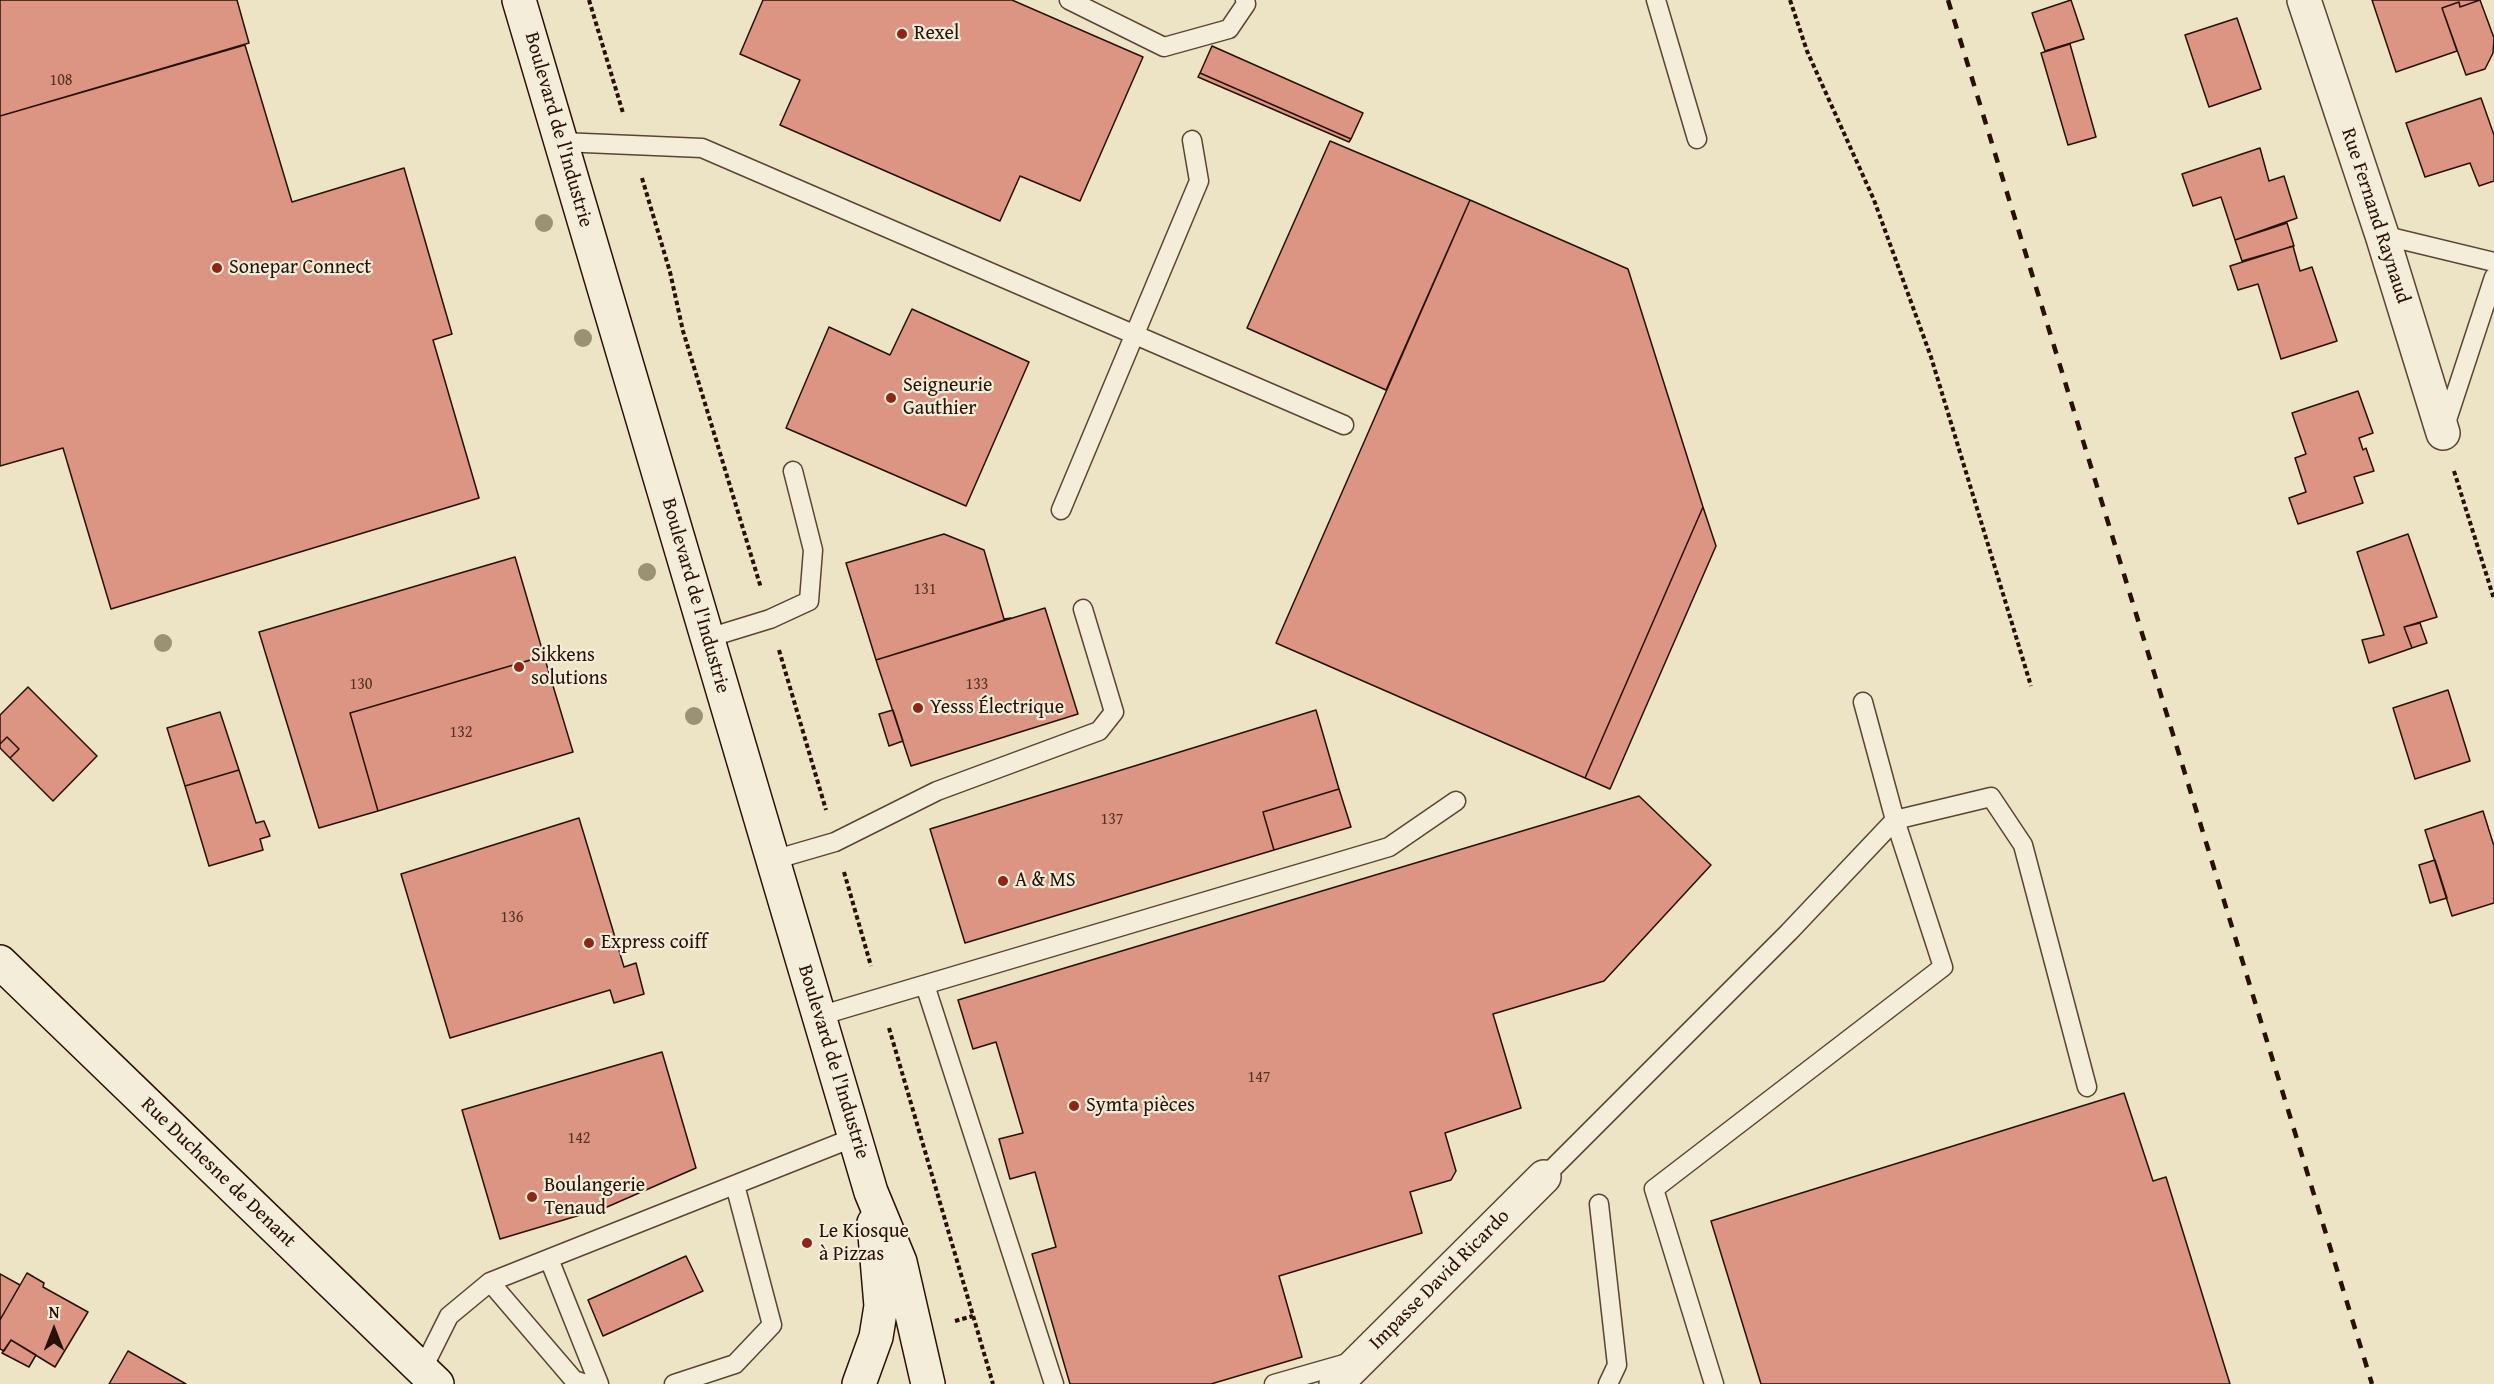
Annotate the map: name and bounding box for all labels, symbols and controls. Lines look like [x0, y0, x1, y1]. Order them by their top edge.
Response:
place label: Rexel [914, 22, 959, 46]
marker: Rexel [895, 27, 909, 41]
street label: Boulevard de l'Industrie [519, 30, 597, 230]
house number: 108 [49, 71, 73, 91]
street label: Rue Fernand Raynaud [2335, 125, 2415, 307]
place label: Sonepar Connect [229, 256, 371, 280]
marker: Sonepar Connect [210, 261, 224, 275]
place label: Seigneurie Gauthier [903, 374, 992, 421]
marker: Seigneurie Gauthier [884, 391, 898, 405]
street label: Boulevard de l'Industrie [656, 496, 734, 696]
house number: 131 [913, 580, 937, 600]
place label: Sikkens solutions [531, 644, 608, 691]
marker: Sikkens solutions [512, 660, 526, 674]
house number: 130 [349, 675, 373, 695]
house number: 133 [965, 675, 989, 695]
place label: Yesss Électrique [930, 696, 1064, 720]
marker: Yesss Électrique [911, 701, 925, 715]
house number: 132 [449, 723, 473, 743]
house number: 137 [1100, 810, 1124, 830]
place label: A & MS [1015, 869, 1076, 893]
marker: A & MS [996, 874, 1010, 888]
house number: 136 [500, 908, 524, 928]
place label: Express coiff [601, 931, 707, 955]
marker: Express coiff [582, 936, 596, 950]
street label: Boulevard de l'Industrie [792, 962, 874, 1162]
house number: 147 [1247, 1068, 1271, 1088]
street label: Rue Duchesne de Denant [135, 1093, 301, 1253]
place label: Symta pièces [1086, 1094, 1195, 1118]
marker: Symta pièces [1067, 1099, 1081, 1113]
house number: 142 [567, 1129, 591, 1149]
place label: Boulangerie Tenaud [544, 1174, 645, 1221]
marker: Boulangerie Tenaud [525, 1190, 539, 1204]
street label: Impasse David Ricardo [1365, 1205, 1515, 1355]
place label: Le Kiosque à Pizzas [819, 1220, 909, 1267]
marker: Le Kiosque à Pizzas [800, 1236, 814, 1250]
north arrow [24, 1300, 84, 1360]
text: N [49, 1300, 59, 1324]

